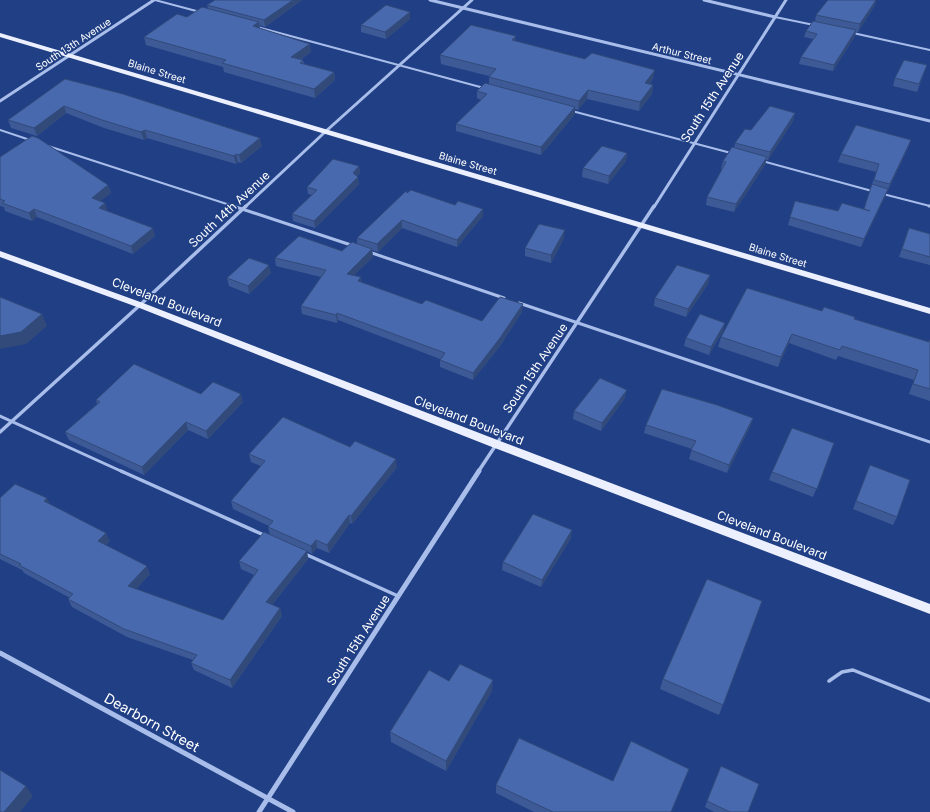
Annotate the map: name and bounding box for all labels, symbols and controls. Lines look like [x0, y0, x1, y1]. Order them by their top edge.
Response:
street label: South 13th Avenue [33, 15, 113, 73]
street label: Arthur Street [651, 40, 714, 66]
street label: South 15th Avenue [677, 49, 747, 145]
street label: Blaine Street [127, 57, 188, 86]
street label: Blaine Street [438, 149, 499, 177]
street label: South 14th Avenue [185, 168, 273, 250]
street label: Blaine Street [748, 241, 809, 270]
street label: Cleveland Boulevard [110, 274, 224, 330]
street label: South 15th Avenue [499, 320, 571, 416]
street label: Cleveland Boulevard [412, 392, 526, 448]
street label: Cleveland Boulevard [715, 507, 829, 563]
street label: South 15th Avenue [323, 592, 393, 688]
street label: Dearborn Street [102, 689, 203, 755]

